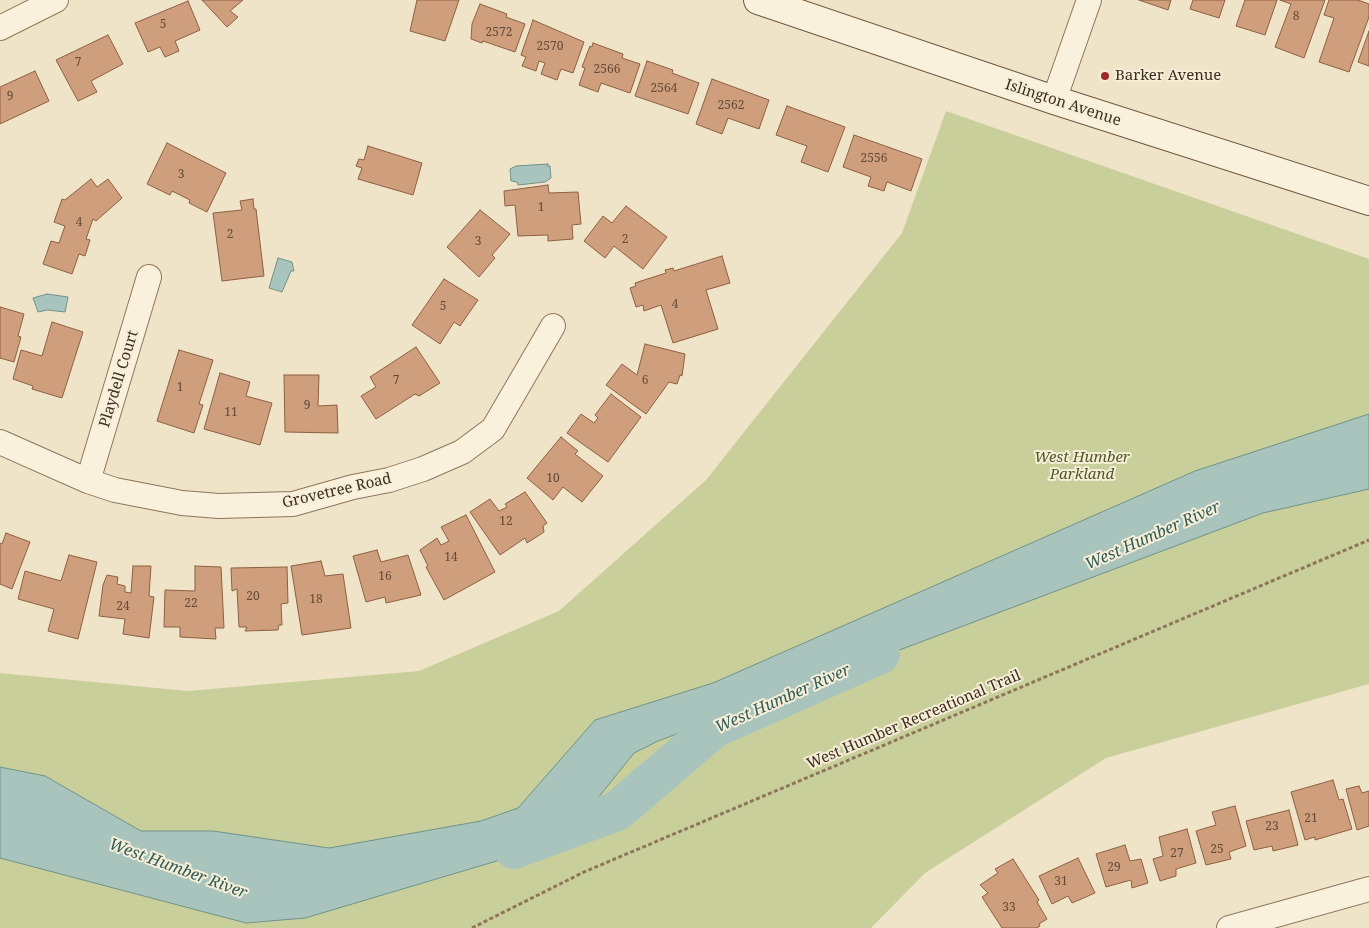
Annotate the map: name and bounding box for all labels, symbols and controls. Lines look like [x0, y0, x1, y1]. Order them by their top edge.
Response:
house number: 8 [1293, 10, 1299, 24]
house number: 5 [160, 18, 166, 32]
house number: 2572 [486, 26, 512, 40]
house number: 2570 [537, 40, 563, 54]
house number: 7 [75, 56, 81, 70]
house number: 2566 [594, 63, 620, 77]
place label: Barker Avenue [1115, 67, 1221, 85]
marker: Barker Avenue [1099, 70, 1111, 82]
street label: Islington Avenue [1003, 76, 1123, 130]
house number: 2564 [651, 82, 677, 96]
house number: 9 [7, 90, 13, 104]
house number: 2562 [718, 99, 744, 113]
house number: 2556 [861, 152, 887, 166]
house number: 3 [178, 168, 184, 182]
house number: 1 [538, 201, 544, 215]
house number: 4 [76, 216, 82, 230]
house number: 2 [227, 228, 233, 242]
house number: 2 [622, 233, 628, 247]
house number: 3 [475, 235, 481, 249]
house number: 4 [672, 298, 678, 312]
house number: 5 [440, 300, 446, 314]
street label: Playdell Court [96, 328, 142, 430]
house number: 7 [393, 374, 399, 388]
house number: 6 [642, 374, 648, 388]
house number: 1 [177, 381, 183, 395]
house number: 9 [304, 399, 310, 413]
house number: 11 [224, 406, 238, 420]
park label: West Humber Parkland [1034, 449, 1130, 484]
street label: Grovetree Road [281, 470, 393, 512]
house number: 10 [546, 472, 560, 486]
water label: West Humber River [1083, 498, 1223, 574]
house number: 12 [499, 515, 513, 529]
house number: 14 [444, 551, 458, 565]
house number: 16 [378, 570, 392, 584]
house number: 20 [246, 590, 260, 604]
house number: 18 [309, 593, 323, 607]
house number: 22 [184, 597, 198, 611]
house number: 24 [116, 600, 130, 614]
water label: West Humber River [713, 661, 853, 737]
street label: West Humber Recreational Trail [804, 667, 1024, 773]
house number: 21 [1304, 812, 1318, 826]
house number: 23 [1265, 820, 1279, 834]
water label: West Humber River [106, 835, 250, 903]
house number: 25 [1210, 843, 1224, 857]
house number: 27 [1170, 847, 1184, 861]
house number: 29 [1107, 861, 1121, 875]
house number: 31 [1054, 875, 1068, 889]
house number: 33 [1002, 901, 1016, 915]

